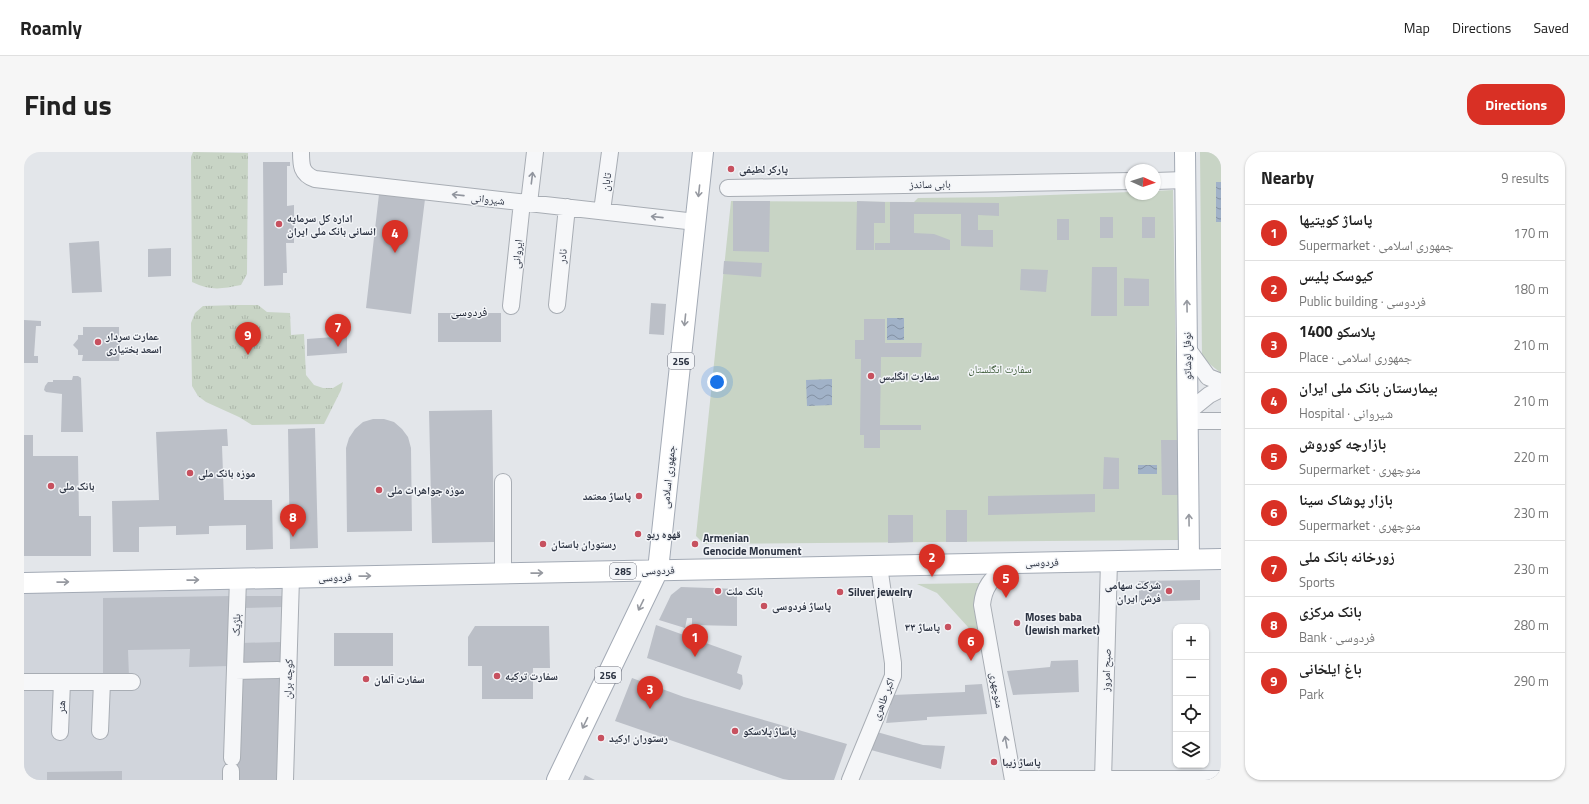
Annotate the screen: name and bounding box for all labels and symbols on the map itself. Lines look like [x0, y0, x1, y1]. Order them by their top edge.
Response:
place label: پارکر لطیفی [739, 161, 788, 177]
marker: پارکر لطیفی [726, 164, 736, 174]
north arrow [1125, 164, 1161, 200]
one-way arrow [528, 171, 536, 184]
street label: تابان [597, 171, 615, 192]
street label: بابی ساندز [908, 176, 951, 192]
one-way arrow [695, 184, 703, 197]
street label: شیروانی [470, 189, 506, 209]
one-way arrow [452, 191, 465, 199]
place label: اداره کل سرمایه انسانی بانک ملی ایران [287, 210, 376, 239]
one-way arrow [651, 214, 664, 221]
marker: اداره کل سرمایه انسانی بانک ملی ایران [274, 219, 284, 229]
pin: 4 [382, 220, 408, 253]
street label: ایروانی [508, 239, 526, 269]
street label: نادر [553, 248, 571, 265]
one-way arrow [1183, 300, 1191, 313]
district label: فردوسی [451, 302, 487, 321]
one-way arrow [682, 313, 689, 326]
pin: 7 [325, 314, 351, 347]
pin: 9 [235, 322, 261, 355]
place label: عمارت سردار اسعد بختیاری [105, 328, 162, 357]
street label: نوفل لوشاتو [1179, 332, 1195, 380]
marker: عمارت سردار اسعد بختیاری [93, 337, 103, 347]
road number: 256 [668, 353, 694, 369]
park label: سفارت انگلستان [968, 361, 1032, 377]
place label: سفارت انگلیس [879, 368, 940, 384]
marker: سفارت انگلیس [866, 371, 876, 381]
your location [707, 372, 727, 392]
street label: جمهوری اسلامی [657, 445, 679, 509]
place label: موزه بانک ملی [198, 465, 255, 481]
marker: موزه بانک ملی [185, 468, 195, 478]
place label: بانک ملی [59, 478, 95, 494]
marker: بانک ملی [46, 481, 56, 491]
place label: موزه جواهرات ملی [387, 482, 464, 498]
marker: موزه جواهرات ملی [374, 485, 384, 495]
place label: پاساژ معتمد [583, 488, 631, 504]
marker: پاساژ معتمد [634, 491, 644, 501]
pin: 8 [280, 504, 306, 537]
one-way arrow [1185, 514, 1193, 527]
place label: قهوه ریو [646, 526, 681, 542]
marker: قهوه ریو [633, 529, 643, 539]
place label: Armenian Genocide Monument [703, 530, 801, 559]
place label: رستوران باستان [551, 536, 616, 552]
marker: رستوران باستان [538, 539, 548, 549]
marker: Armenian Genocide Monument [690, 539, 700, 549]
pin: 2 [919, 544, 945, 577]
street label: فردوسی [1025, 554, 1059, 570]
street label: فردوسی [641, 562, 675, 578]
road number: 285 [610, 563, 636, 579]
pin: 5 [993, 565, 1019, 598]
street label: فردوسی [318, 569, 352, 585]
one-way arrow [530, 569, 543, 577]
one-way arrow [358, 572, 371, 580]
one-way arrow [186, 576, 199, 584]
place label: شرکت سهامی فرش ایران [1105, 577, 1161, 606]
one-way arrow [56, 579, 69, 586]
place label: بانک ملت [726, 583, 763, 599]
place label: Silver jewelry [848, 584, 913, 600]
marker: بانک ملت [713, 586, 723, 596]
marker: شرکت سهامی فرش ایران [1164, 586, 1174, 596]
marker: Silver jewelry [835, 587, 845, 597]
place label: پاساژ فردوسی [772, 598, 831, 614]
one-way arrow [637, 599, 644, 611]
marker: پاساژ فردوسی [759, 601, 769, 611]
place label: Moses baba (Jewish market) [1025, 609, 1100, 638]
street label: بلژیک [228, 613, 244, 637]
marker: Moses baba (Jewish market) [1012, 618, 1022, 628]
place label: پاساژ ۳۳ [905, 619, 940, 635]
marker: پاساژ ۳۳ [943, 622, 953, 632]
pin: 1 [682, 624, 708, 657]
pin: 6 [958, 628, 984, 661]
street label: صبح امروز [1097, 648, 1115, 693]
street label: کوچه برلن [279, 658, 297, 699]
road number: 256 [595, 667, 621, 683]
place label: سفارت ترکیه [505, 668, 558, 684]
place label: سفارت آلمان [374, 671, 425, 687]
marker: سفارت ترکیه [492, 671, 502, 681]
street label: منوچهری [986, 671, 1008, 709]
marker: سفارت آلمان [361, 674, 371, 684]
pin: 3 [637, 676, 663, 709]
street label: اکبر طاهری [868, 676, 898, 722]
street label: هنر [53, 700, 69, 715]
one-way arrow [581, 716, 588, 728]
place label: پاساژ پلاسکو [743, 723, 797, 739]
marker: پاساژ پلاسکو [730, 726, 740, 736]
place label: رستوران ارکید [609, 730, 668, 746]
marker: رستوران ارکید [596, 733, 606, 743]
one-way arrow [1002, 735, 1010, 748]
place label: پاساژ زیبا [1002, 754, 1041, 770]
marker: پاساژ زیبا [989, 757, 999, 767]

